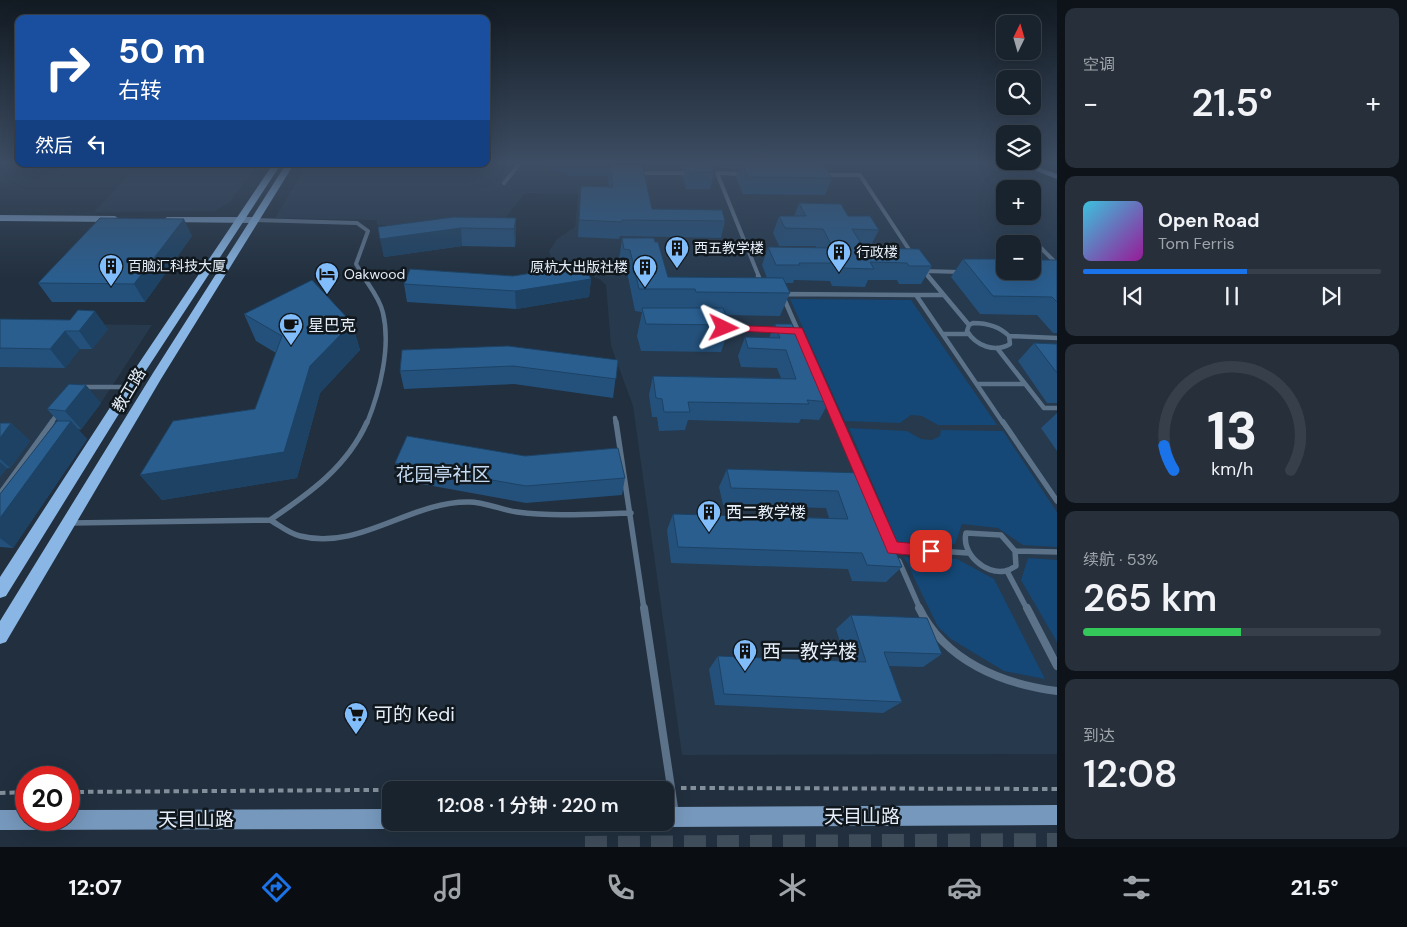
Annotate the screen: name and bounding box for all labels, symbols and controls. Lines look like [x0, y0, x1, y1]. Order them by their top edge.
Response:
north arrow [996, 15, 1041, 60]
map controls [996, 15, 1041, 280]
text: 50 m [118, 28, 206, 74]
icon: right [35, 35, 100, 100]
text: 空调 [1083, 54, 1115, 75]
button: search [996, 70, 1041, 115]
text: 右转 [118, 76, 162, 105]
text: 21.5° [1191, 78, 1273, 128]
text: − [1083, 85, 1098, 122]
text: + [1366, 85, 1381, 122]
button: layers [996, 125, 1041, 170]
icon: left [83, 130, 111, 158]
text: 然后 [35, 133, 73, 158]
button: + [996, 180, 1041, 225]
text: Open Road [1158, 208, 1260, 233]
text: Tom Ferris [1158, 233, 1235, 254]
building icon: 西五教学楼 [664, 235, 690, 269]
button: − [996, 235, 1041, 280]
place label: 西五教学楼 [694, 239, 764, 257]
building icon: 行政楼 [826, 239, 852, 273]
place label: 行政楼 [856, 243, 898, 261]
building icon: 百脑汇科技大厦 [98, 253, 124, 287]
building icon: 原杭大出版社楼 [632, 254, 658, 288]
place label: 百脑汇科技大厦 [128, 257, 226, 275]
place label: 原杭大出版社楼 [530, 258, 628, 276]
hotel icon: Oakwood [314, 261, 340, 295]
place label: Oakwood [344, 265, 405, 283]
icon: previous [1119, 282, 1147, 310]
icon: pause [1218, 282, 1246, 310]
icon: next [1317, 282, 1345, 310]
position arrow [697, 301, 749, 353]
cafe icon: 星巴克 [278, 312, 304, 346]
place label: 星巴克 [308, 315, 356, 336]
street label: 教工路 [108, 364, 150, 416]
text: 13 [1207, 397, 1257, 465]
text: km/h [1211, 457, 1253, 481]
district label: 花园亭社区 [395, 462, 491, 487]
building icon: 西二教学楼 [696, 499, 722, 533]
place label: 西二教学楼 [726, 502, 806, 523]
pin [910, 530, 952, 572]
icon: arrive [917, 537, 945, 565]
text: 续航 · 53% [1083, 549, 1158, 570]
text: 265 km [1083, 573, 1217, 623]
building icon: 西一教学楼 [732, 638, 758, 672]
place label: 西一教学楼 [762, 639, 857, 664]
supermarket icon: 可的 Kedi [343, 701, 369, 735]
place label: 可的 Kedi [374, 702, 455, 727]
text: 到达 [1083, 725, 1115, 746]
text: 12:08 [1083, 749, 1178, 799]
speed limit sign: 20 [15, 766, 80, 831]
text: 12:08 · 1 分钟 · 220 m [437, 793, 619, 818]
street label: 天目山路 [824, 804, 900, 829]
street label: 天目山路 [158, 807, 234, 832]
icon: directions [259, 870, 294, 905]
icon: music [431, 870, 466, 905]
icon: phone [603, 870, 638, 905]
icon: climate [775, 870, 810, 905]
icon: car [947, 870, 982, 905]
icon: filters [1119, 870, 1154, 905]
text: 12:07 [68, 873, 122, 902]
text: 21.5° [1291, 873, 1338, 902]

